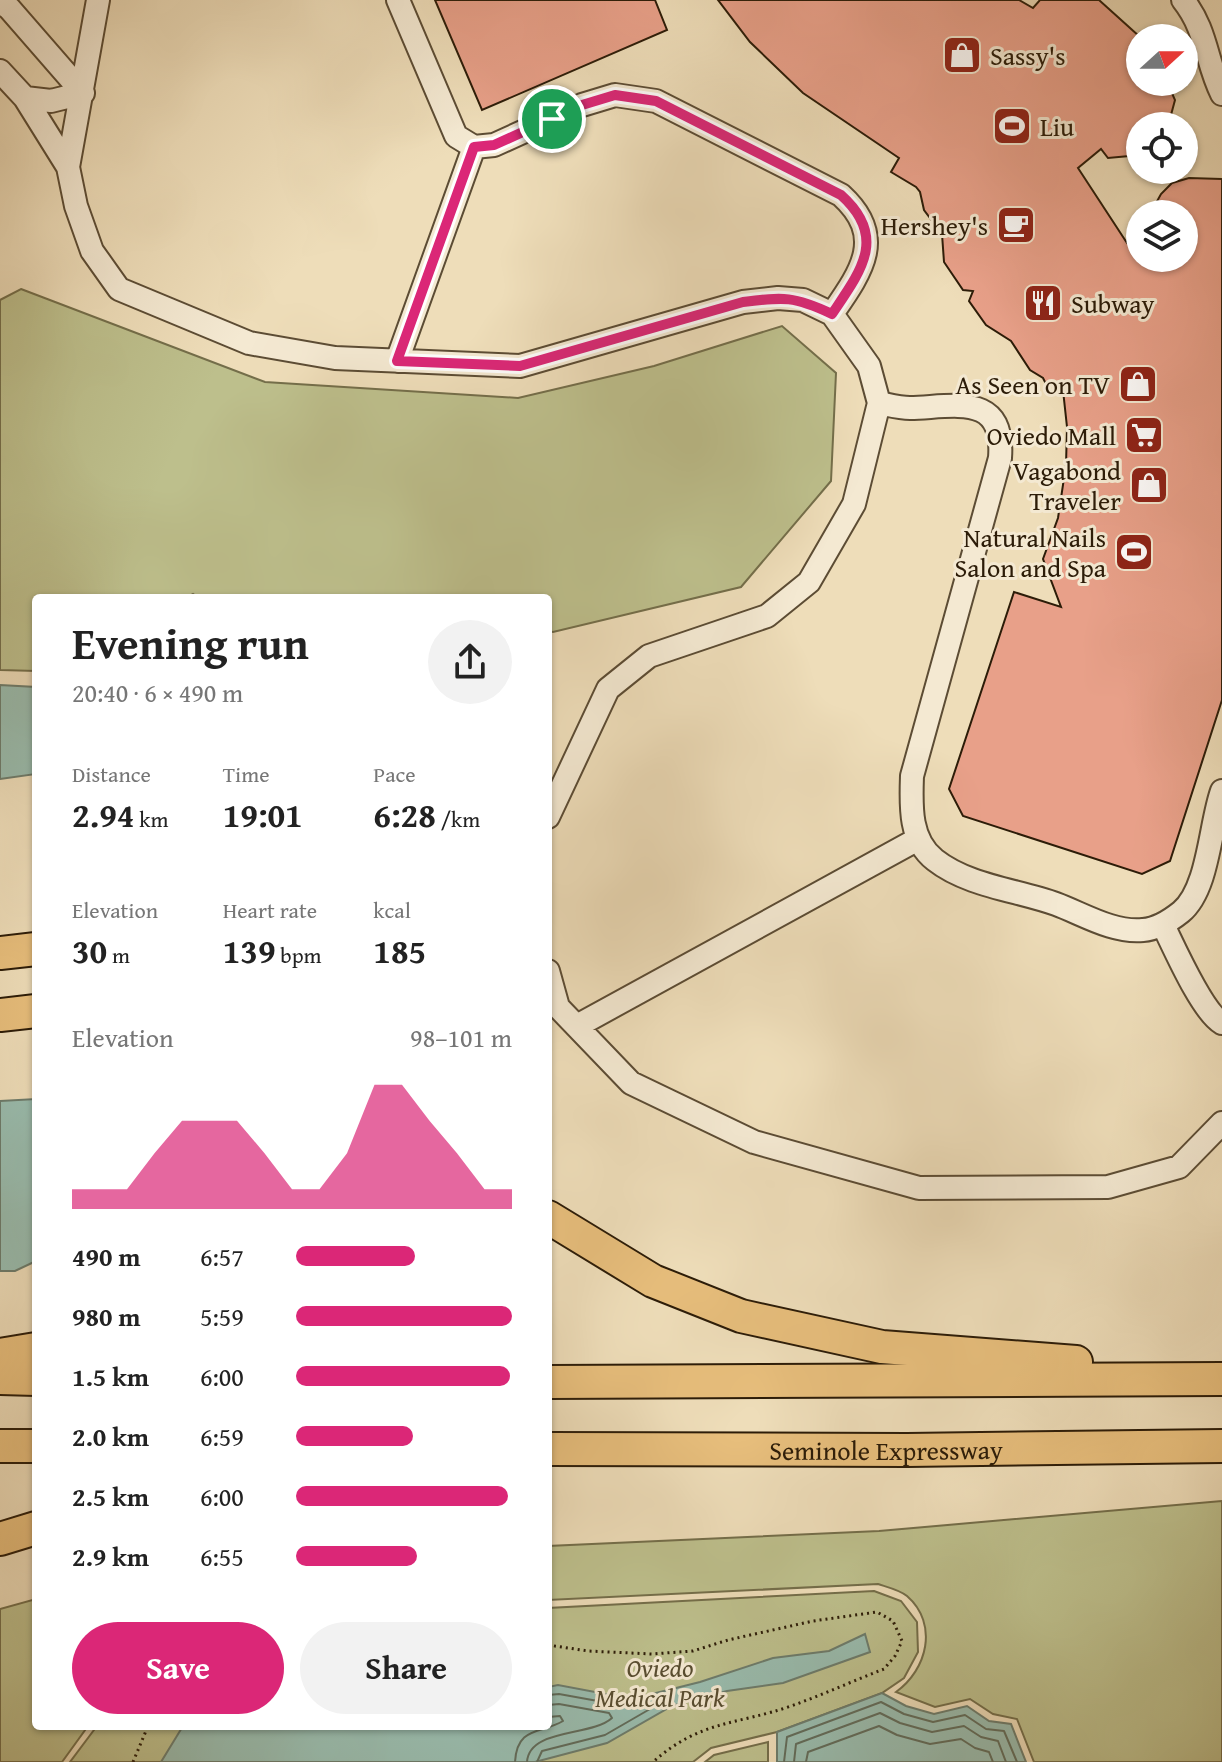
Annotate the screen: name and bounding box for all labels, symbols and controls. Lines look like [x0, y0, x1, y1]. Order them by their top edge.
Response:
north arrow [1126, 24, 1198, 96]
map controls [1126, 24, 1198, 272]
shop icon: Sassy's [941, 34, 983, 76]
place label: Sassy's [990, 36, 1066, 75]
pin [518, 85, 586, 153]
icon: arrive [530, 97, 574, 141]
sports icon: Liu [991, 105, 1033, 147]
place label: Liu [1040, 107, 1074, 146]
button: locate [1126, 112, 1198, 184]
button: layers [1126, 200, 1198, 272]
cafe icon: Hershey's [995, 204, 1037, 246]
place label: Hershey's [881, 206, 988, 245]
restaurant icon: Subway [1022, 282, 1064, 324]
place label: Subway [1071, 284, 1155, 323]
shop icon: As Seen on TV [1117, 363, 1159, 405]
place label: As Seen on TV [956, 365, 1110, 404]
supermarket icon: Oviedo Mall [1123, 414, 1165, 456]
place label: Oviedo Mall [987, 416, 1116, 455]
place label: Vagabond Traveler [1013, 451, 1121, 520]
shop icon: Vagabond Traveler [1128, 464, 1170, 506]
place label: Natural Nails Salon and Spa [955, 518, 1107, 587]
sports icon: Natural Nails Salon and Spa [1113, 531, 1155, 573]
text: Evening run [72, 611, 309, 675]
button: share [428, 620, 512, 704]
text: 20:40 · 6 × 490 m [72, 673, 243, 712]
text: Distance [72, 758, 151, 790]
text: Time [223, 758, 269, 790]
text: Pace [373, 758, 416, 790]
text: 2.94 [72, 790, 134, 839]
text: 19:01 [223, 790, 303, 839]
text: 6:28 [373, 790, 436, 839]
text: km [134, 803, 168, 835]
text: /km [436, 803, 480, 835]
text: Elevation [72, 894, 158, 926]
text: Heart rate [223, 894, 317, 926]
text: kcal [373, 894, 411, 926]
text: 30 [72, 926, 107, 975]
text: 139 [223, 926, 276, 975]
text: 185 [373, 926, 426, 975]
text: m [107, 939, 130, 971]
text: bpm [276, 939, 322, 971]
text: Elevation [72, 1018, 174, 1057]
text: 98–101 m [410, 1018, 512, 1057]
text: 490 m [72, 1237, 140, 1276]
text: 6:57 [200, 1237, 244, 1276]
text: 980 m [72, 1297, 140, 1336]
text: 5:59 [200, 1297, 244, 1336]
text: 1.5 km [72, 1357, 149, 1396]
text: 6:00 [200, 1357, 244, 1396]
text: 2.0 km [72, 1417, 149, 1456]
text: 6:59 [200, 1417, 244, 1456]
street label: Seminole Expressway [769, 1429, 1003, 1470]
text: 2.5 km [72, 1477, 149, 1516]
text: 6:00 [200, 1477, 244, 1516]
text: 2.9 km [72, 1537, 149, 1576]
text: 6:55 [200, 1537, 244, 1576]
button: Save [72, 1622, 284, 1714]
button: Share [300, 1622, 512, 1714]
park label: Oviedo Medical Park [595, 1648, 725, 1717]

